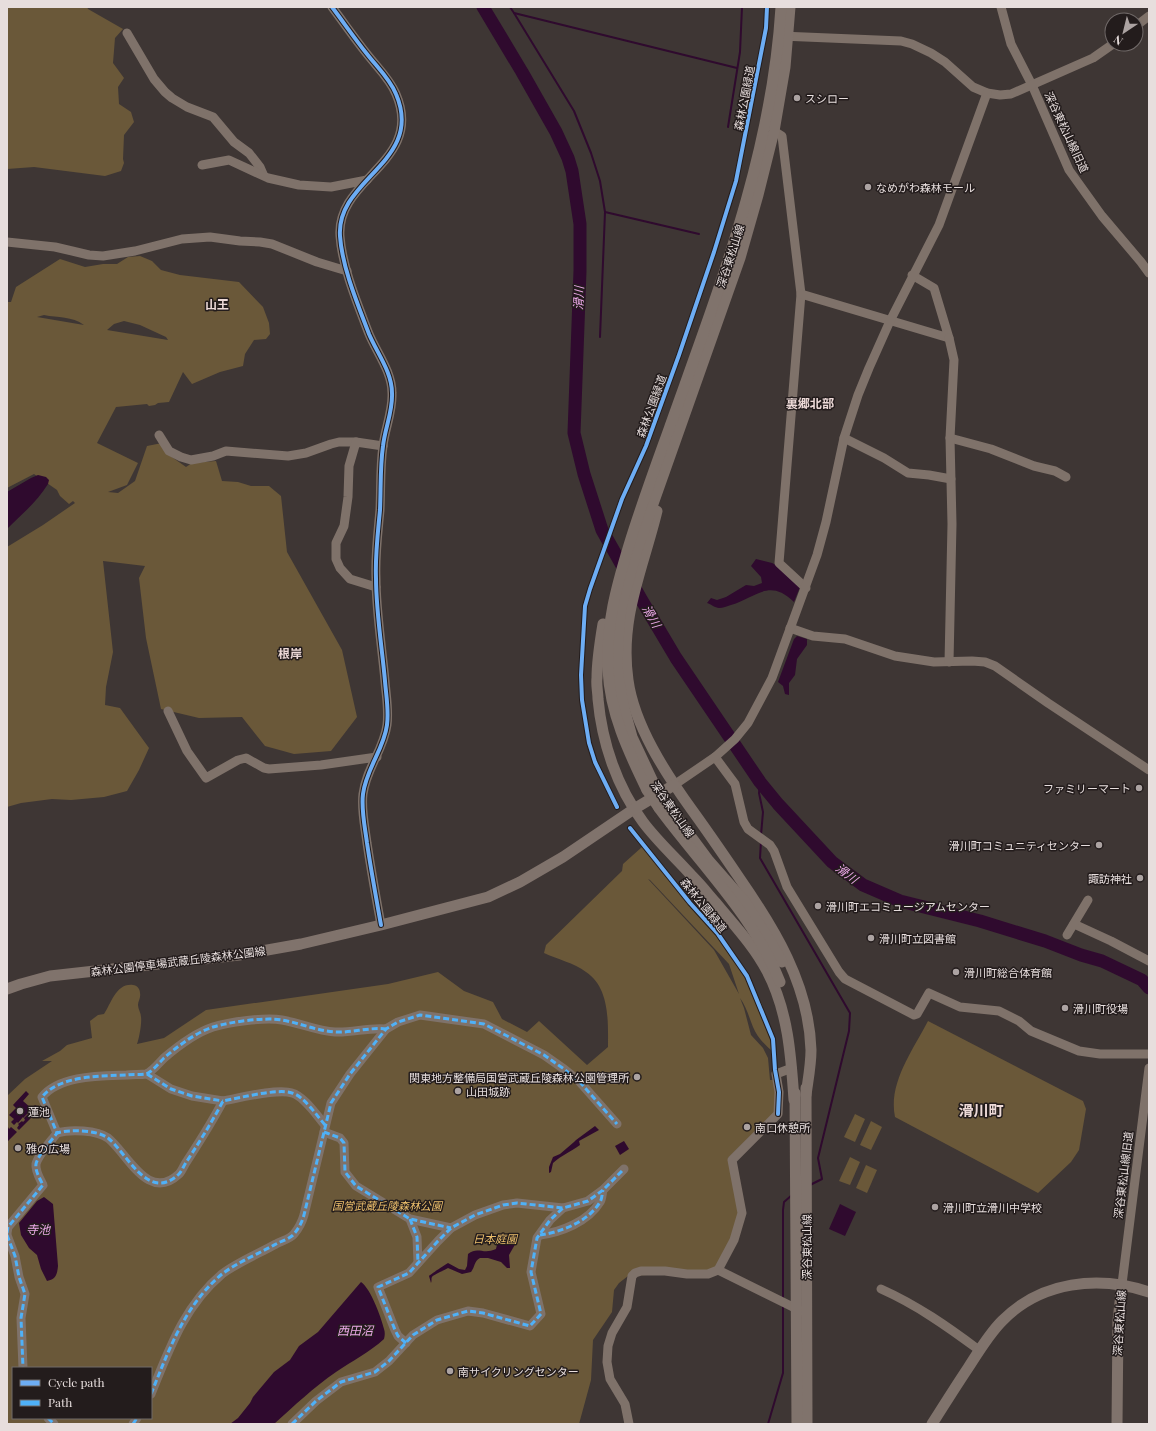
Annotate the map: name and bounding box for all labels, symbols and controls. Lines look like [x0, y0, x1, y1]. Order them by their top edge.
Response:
north arrow [1104, 12, 1144, 52]
text: N [1110, 32, 1126, 49]
street label: 森林公園緑道 [730, 64, 758, 132]
street label: 深谷東松山線旧道 [1042, 89, 1092, 175]
place label: スシロー [805, 91, 849, 106]
marker: スシロー [792, 93, 802, 103]
place label: なめがわ森林モール [876, 180, 975, 195]
marker: なめがわ森林モール [863, 182, 873, 192]
street label: 深谷東松山線 [713, 222, 747, 290]
water label: 滑川 [570, 284, 586, 310]
district label: 山王 [205, 296, 229, 312]
street label: 森林公園緑道 [633, 372, 669, 440]
district label: 裏郷北部 [786, 395, 834, 411]
water label: 滑川 [639, 602, 666, 632]
district label: 根岸 [278, 645, 302, 661]
street label: 深谷東松山線 [648, 778, 698, 840]
place label: ファミリーマート [1043, 781, 1131, 796]
marker: ファミリーマート [1134, 783, 1144, 793]
place label: 滑川町コミュニティセンター [949, 838, 1091, 853]
marker: 滑川町コミュニティセンター [1094, 840, 1104, 850]
water label: 滑川 [833, 859, 863, 888]
place label: 諏訪神社 [1088, 871, 1132, 886]
marker: 諏訪神社 [1135, 873, 1145, 883]
street label: 森林公園緑道 [677, 875, 731, 935]
place label: 滑川町エコミュージアムセンター [826, 899, 990, 914]
marker: 滑川町エコミュージアムセンター [813, 901, 823, 911]
place label: 滑川町立図書館 [879, 931, 956, 946]
marker: 滑川町立図書館 [866, 933, 876, 943]
street label: 森林公園停車場武蔵丘陵森林公園線 [90, 943, 266, 979]
place label: 滑川町総合体育館 [964, 965, 1052, 980]
marker: 滑川町総合体育館 [951, 967, 961, 977]
place label: 滑川町役場 [1073, 1001, 1128, 1016]
marker: 滑川町役場 [1060, 1003, 1070, 1013]
place label: 関東地方整備局国営武蔵丘陵森林公園管理所 [409, 1070, 630, 1085]
marker: 関東地方整備局国営武蔵丘陵森林公園管理所 [632, 1072, 642, 1082]
place label: 山田城跡 [466, 1084, 510, 1099]
marker: 山田城跡 [453, 1086, 463, 1096]
district label: 滑川町 [958, 1100, 1004, 1120]
place label: 蓮池 [28, 1104, 50, 1119]
marker: 蓮池 [15, 1106, 25, 1116]
place label: 南口休憩所 [755, 1120, 811, 1135]
marker: 南口休憩所 [742, 1122, 752, 1132]
street label: 深谷東松山線旧道 [1110, 1130, 1136, 1220]
place label: 雅の広場 [26, 1141, 70, 1156]
marker: 雅の広場 [13, 1143, 23, 1153]
park label: 国営武蔵丘陵森林公園 [332, 1198, 444, 1213]
place label: 滑川町立滑川中学校 [943, 1200, 1042, 1215]
marker: 滑川町立滑川中学校 [930, 1202, 940, 1212]
street label: 深谷東松山線 [799, 1214, 814, 1280]
water label: 寺池 [26, 1221, 51, 1237]
park label: 日本庭園 [473, 1231, 519, 1246]
street label: 深谷東松山線 [1109, 1290, 1129, 1356]
water label: 西田沼 [337, 1322, 375, 1338]
place label: 南サイクリングセンター [458, 1364, 579, 1379]
marker: 南サイクリングセンター [445, 1366, 455, 1376]
legend [12, 1367, 152, 1419]
text: Cycle path [48, 1374, 105, 1390]
text: Path [48, 1394, 72, 1410]

